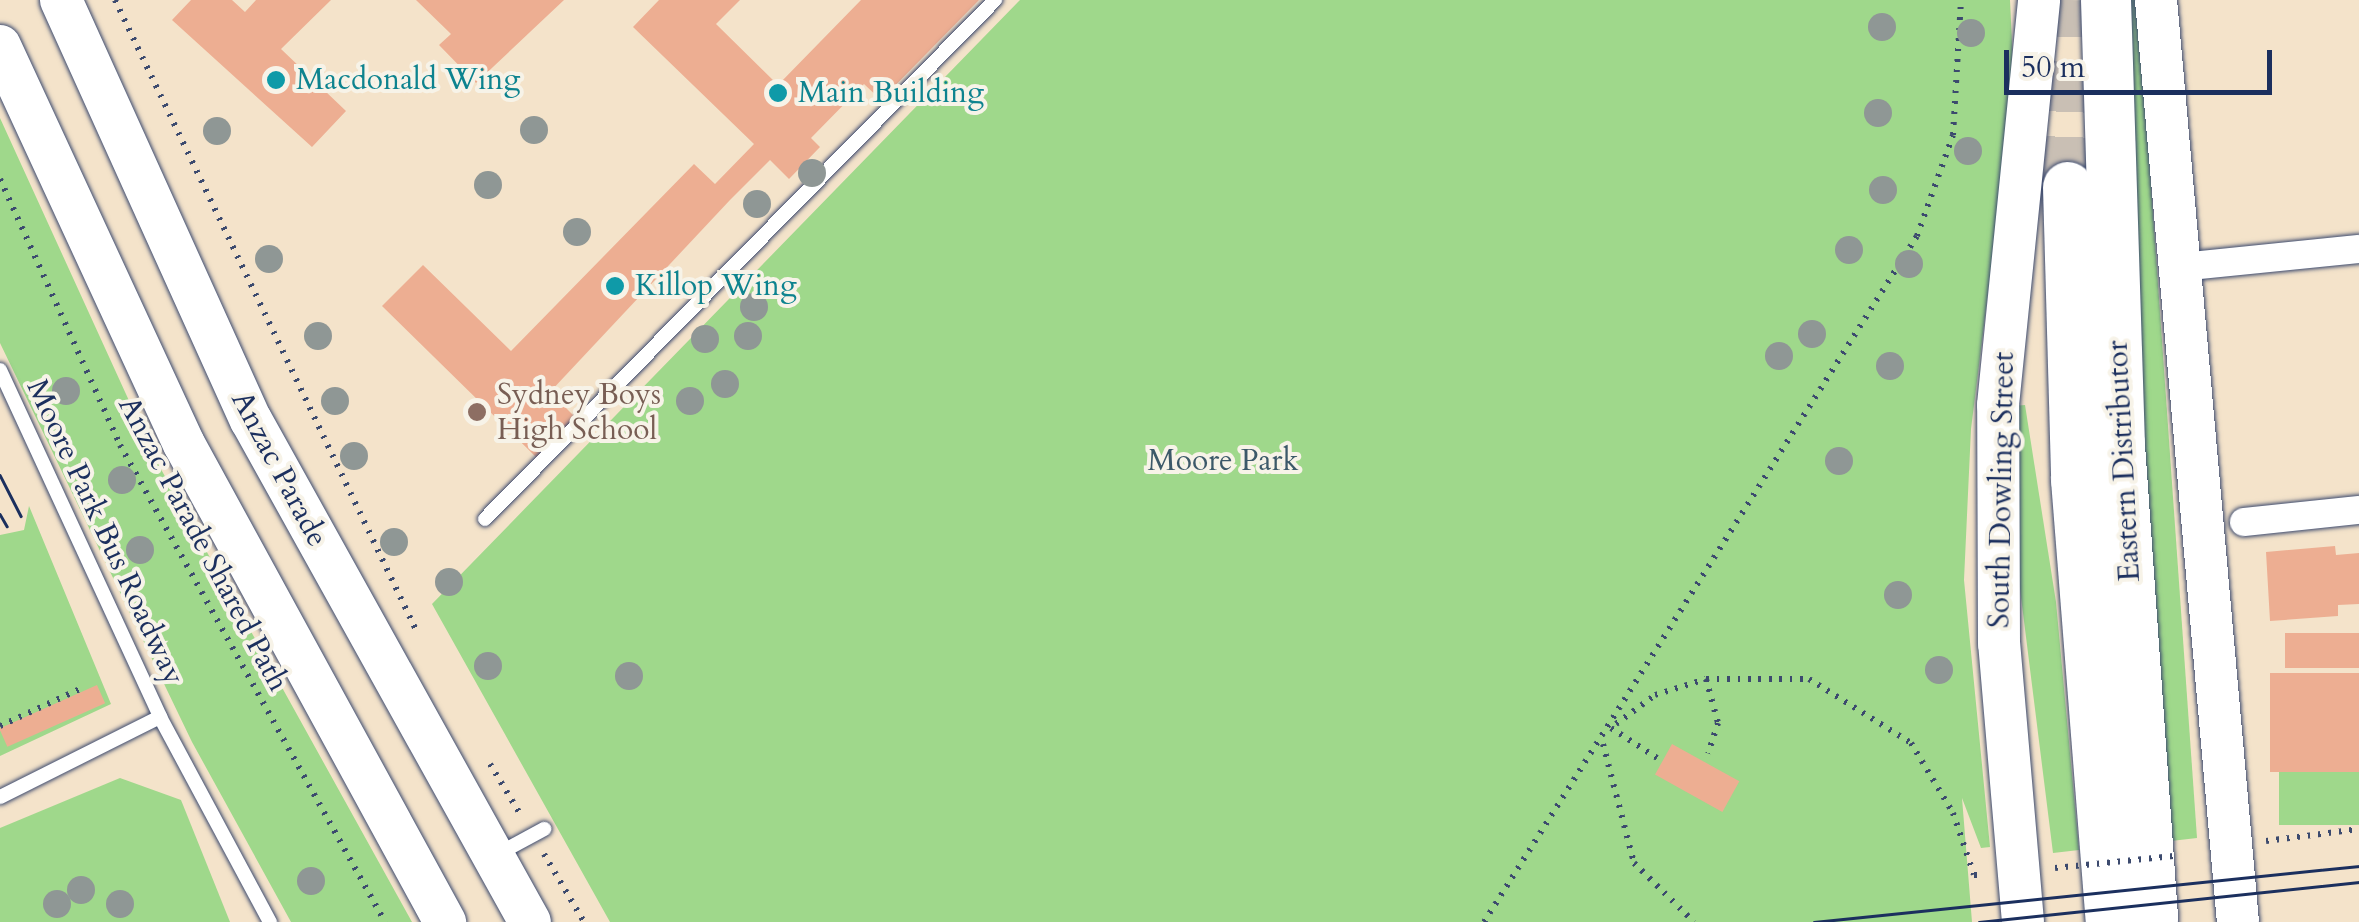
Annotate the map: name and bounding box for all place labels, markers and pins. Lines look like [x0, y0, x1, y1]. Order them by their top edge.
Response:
place label: Macdonald Wing [296, 62, 520, 98]
marker: Macdonald Wing [265, 69, 287, 91]
place label: Main Building [798, 75, 984, 111]
marker: Main Building [767, 82, 789, 104]
place label: Killop Wing [635, 268, 797, 304]
marker: Killop Wing [604, 275, 626, 297]
place label: Sydney Boys High School [497, 377, 661, 448]
marker: Sydney Boys High School [466, 401, 488, 423]

